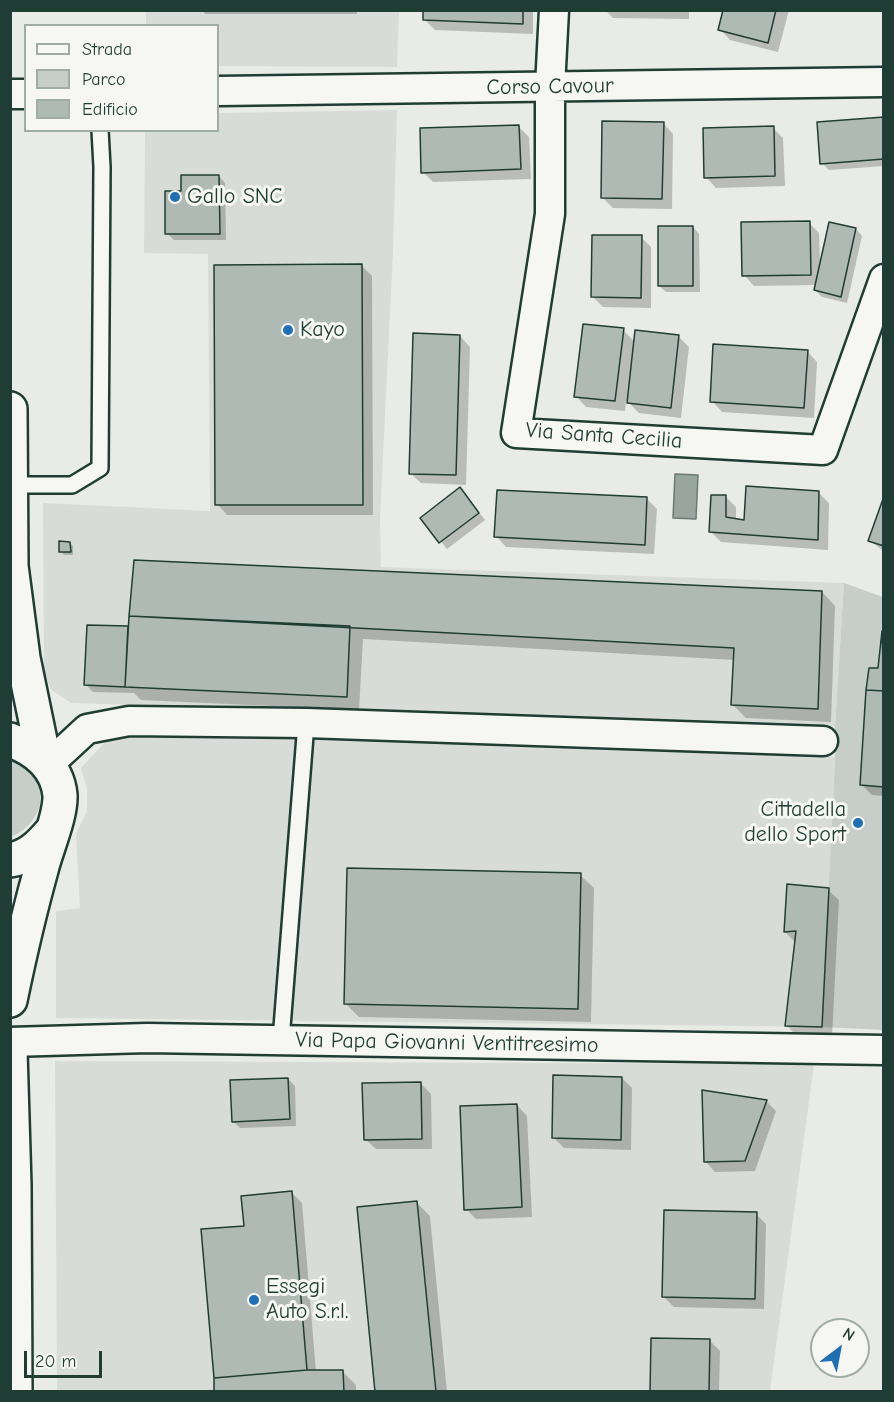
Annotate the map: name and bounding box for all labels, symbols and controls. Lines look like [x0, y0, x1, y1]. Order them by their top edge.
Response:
legend [24, 24, 219, 132]
text: Strada [82, 39, 132, 60]
text: Parco [82, 69, 125, 90]
street label: Corso Cavour [486, 73, 614, 101]
text: Edificio [82, 99, 138, 120]
place label: Gallo SNC [187, 184, 283, 210]
marker: Gallo SNC [168, 190, 182, 204]
place label: Kayo [300, 317, 345, 343]
marker: Kayo [281, 323, 295, 337]
street label: Via Santa Cecilia [525, 417, 683, 455]
place label: Cittadella dello Sport [744, 797, 846, 848]
marker: Cittadella dello Sport [851, 816, 865, 830]
street label: Via Papa Giovanni Ventitreesimo [295, 1027, 599, 1059]
place label: Essegi Auto S.r.l. [266, 1274, 348, 1326]
marker: Essegi Auto S.r.l. [247, 1293, 261, 1307]
north arrow [810, 1318, 870, 1378]
text: N [839, 1324, 858, 1345]
scale bar [27, 1339, 105, 1377]
text: 20 m [35, 1351, 76, 1372]

